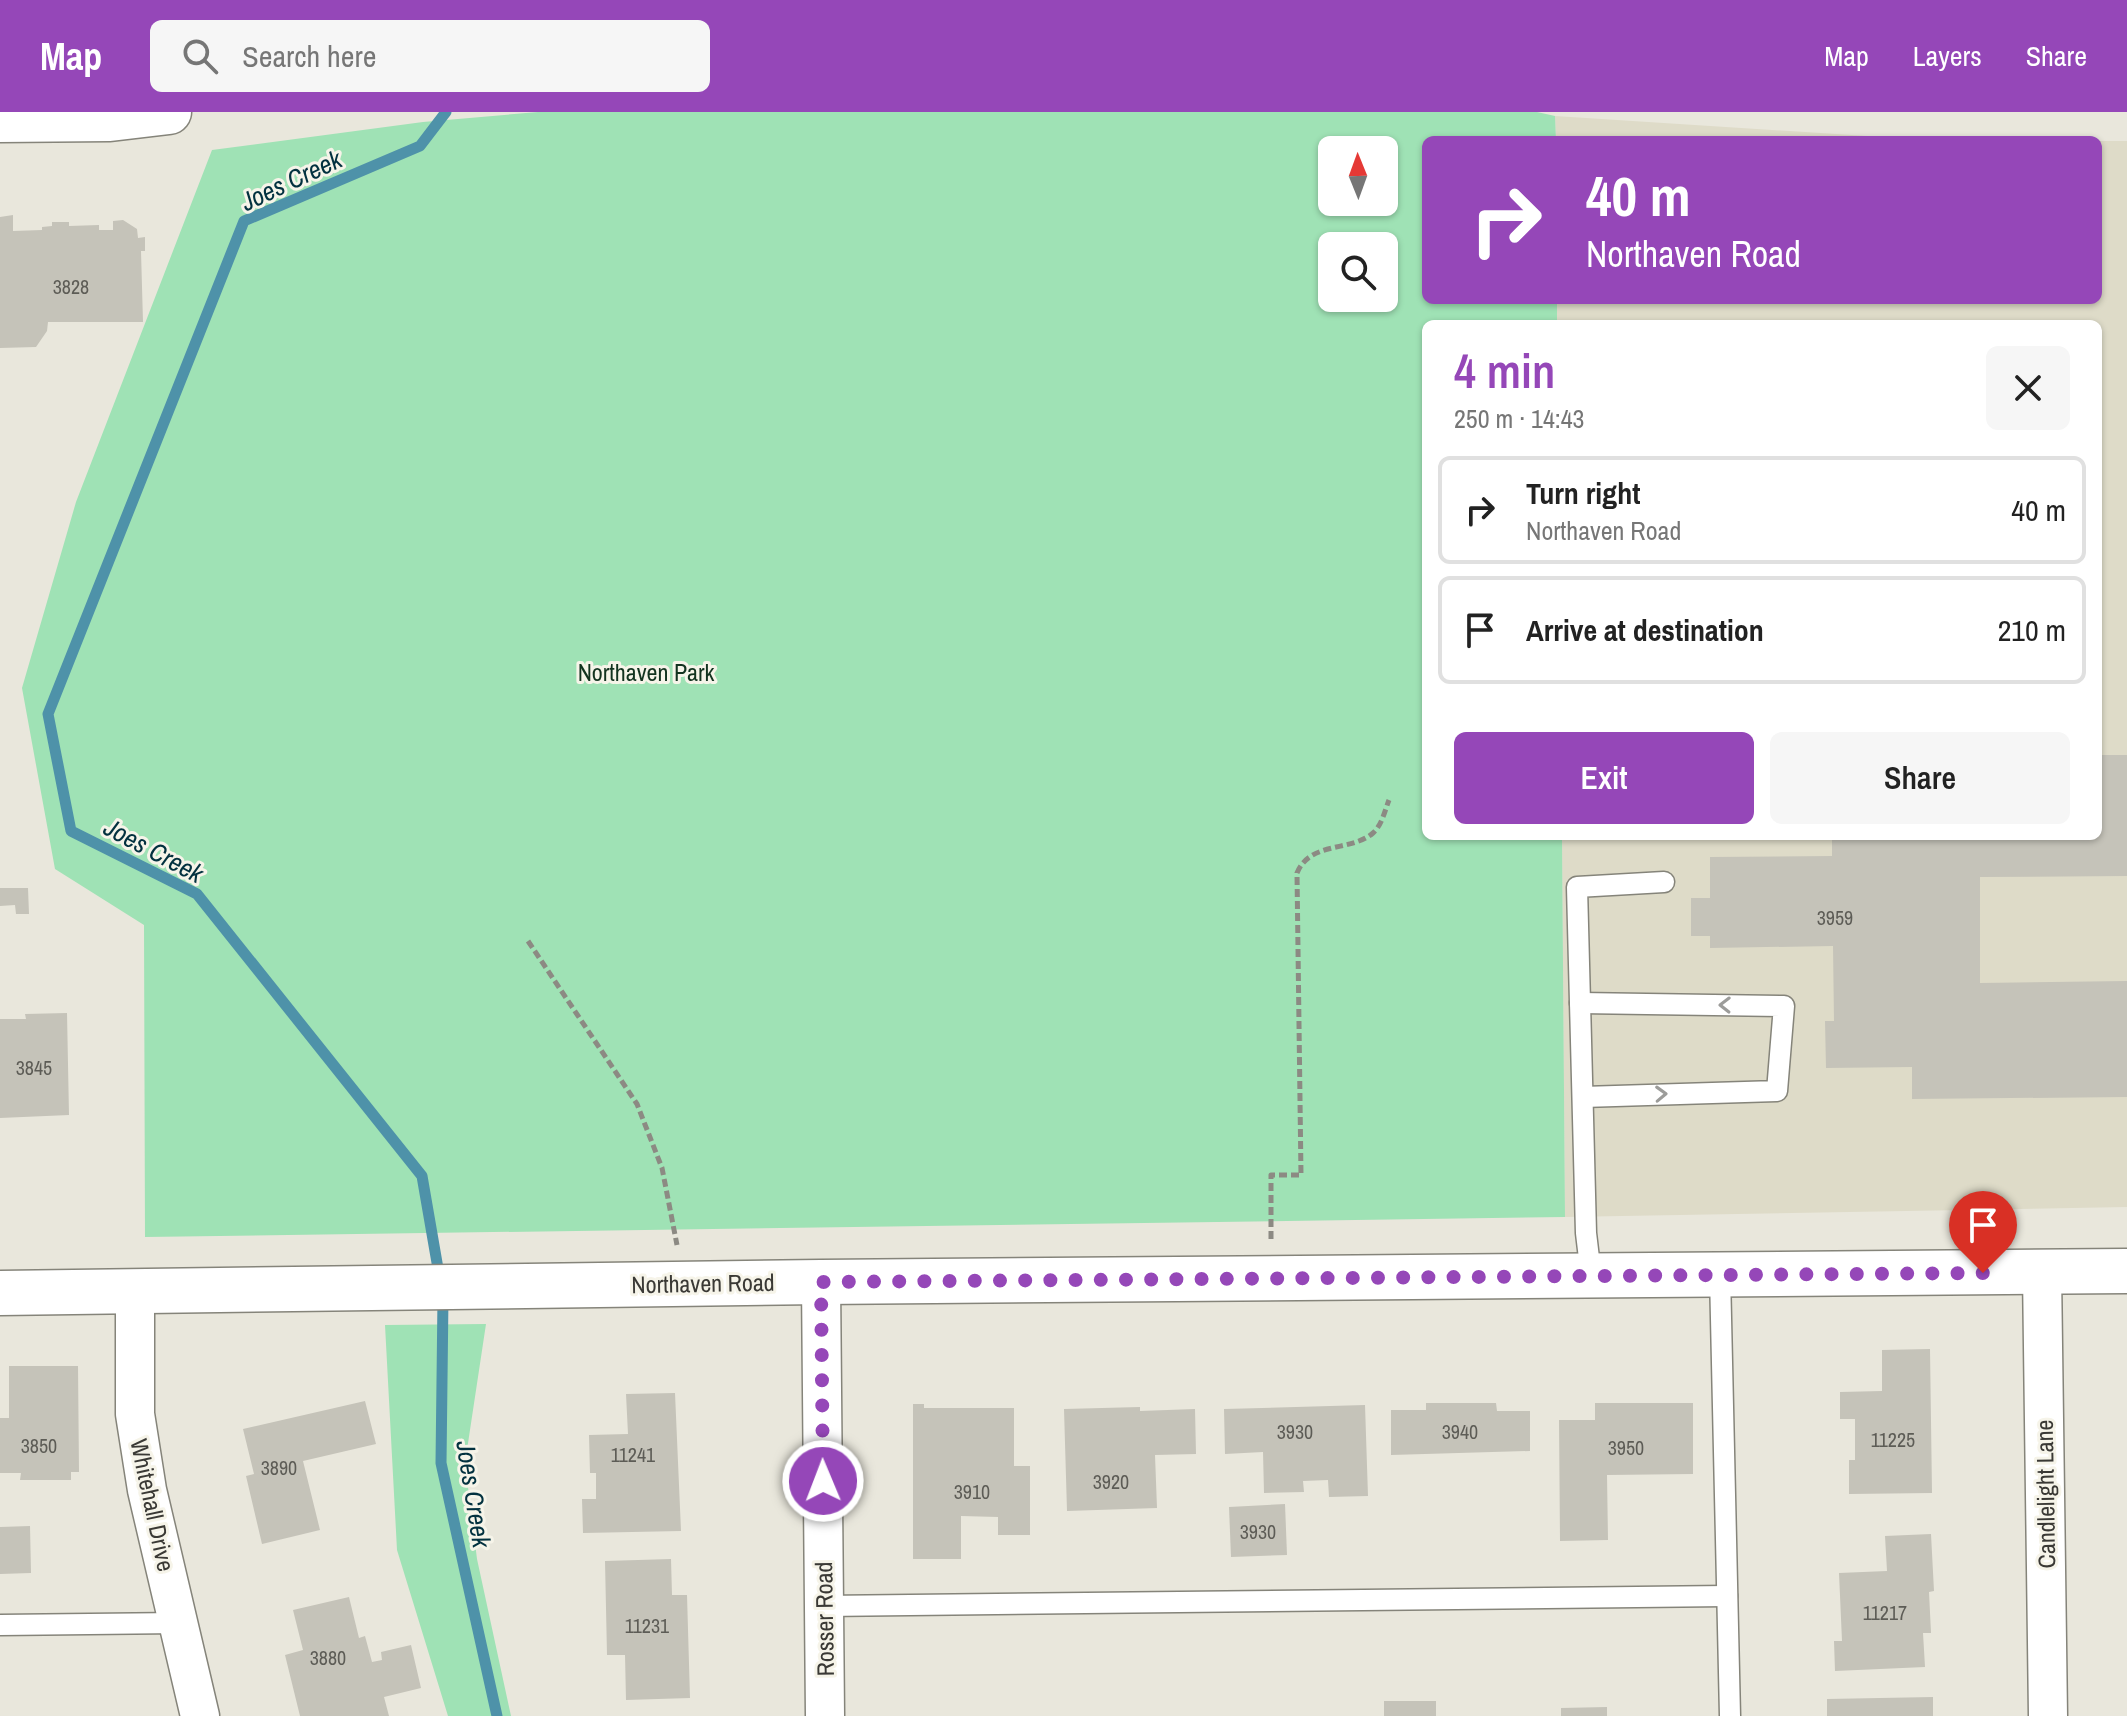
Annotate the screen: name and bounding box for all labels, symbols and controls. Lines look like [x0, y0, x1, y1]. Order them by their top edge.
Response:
search box [150, 20, 710, 92]
text: Map [40, 31, 102, 82]
icon: search [178, 34, 222, 78]
text: Search here [242, 36, 376, 76]
text: Map [1824, 37, 1869, 75]
text: Layers [1913, 37, 1982, 75]
text: Share [2026, 37, 2087, 75]
north arrow [1318, 136, 1398, 216]
map controls [1318, 136, 1398, 312]
water label: Joes Creek [234, 141, 348, 219]
text: 40 m [1586, 158, 1691, 233]
icon: right [1454, 168, 1558, 272]
text: Northaven Road [1586, 230, 1801, 278]
button: search [1318, 232, 1398, 312]
house number: 3828 [53, 273, 89, 300]
text: 4 min [1454, 338, 1555, 403]
button: close [1986, 346, 2070, 430]
text: 250 m · 14:43 [1454, 401, 1584, 436]
text: Turn right [1526, 473, 1640, 513]
icon: right [1458, 488, 1502, 532]
text: 40 m [2011, 490, 2066, 530]
text: Northaven Road [1526, 513, 1681, 548]
icon: arrive [1458, 608, 1502, 652]
text: Arrive at destination [1526, 610, 1764, 650]
text: 210 m [1998, 610, 2066, 650]
park label: Northaven Park [578, 656, 715, 688]
button: Exit [1454, 732, 1754, 824]
button: Share [1770, 732, 2070, 824]
water label: Joes Creek [97, 809, 211, 891]
house number: 3959 [1817, 904, 1853, 931]
one-way arrow [1718, 996, 1731, 1014]
house number: 3845 [16, 1054, 52, 1081]
one-way arrow [1655, 1086, 1668, 1103]
pin [1949, 1191, 2017, 1273]
icon: arrive [1961, 1203, 2005, 1247]
street label: Northaven Road [631, 1266, 775, 1300]
house number: 3930 [1277, 1418, 1313, 1445]
house number: 3940 [1442, 1418, 1478, 1445]
street label: Candlelight Lane [2028, 1419, 2062, 1569]
house number: 11225 [1871, 1426, 1915, 1453]
house number: 3850 [21, 1432, 57, 1459]
house number: 3950 [1608, 1434, 1644, 1461]
street label: Whitehall Drive [123, 1436, 183, 1574]
water label: Joes Creek [448, 1437, 500, 1551]
position arrow [781, 1439, 865, 1523]
house number: 11241 [611, 1441, 655, 1468]
house number: 3890 [261, 1454, 297, 1481]
house number: 3920 [1093, 1468, 1129, 1495]
house number: 3910 [954, 1478, 990, 1505]
house number: 3930 [1240, 1518, 1276, 1545]
street label: Rosser Road [807, 1561, 841, 1677]
house number: 11217 [1863, 1599, 1907, 1626]
house number: 11231 [625, 1612, 669, 1639]
house number: 3880 [310, 1644, 346, 1671]

